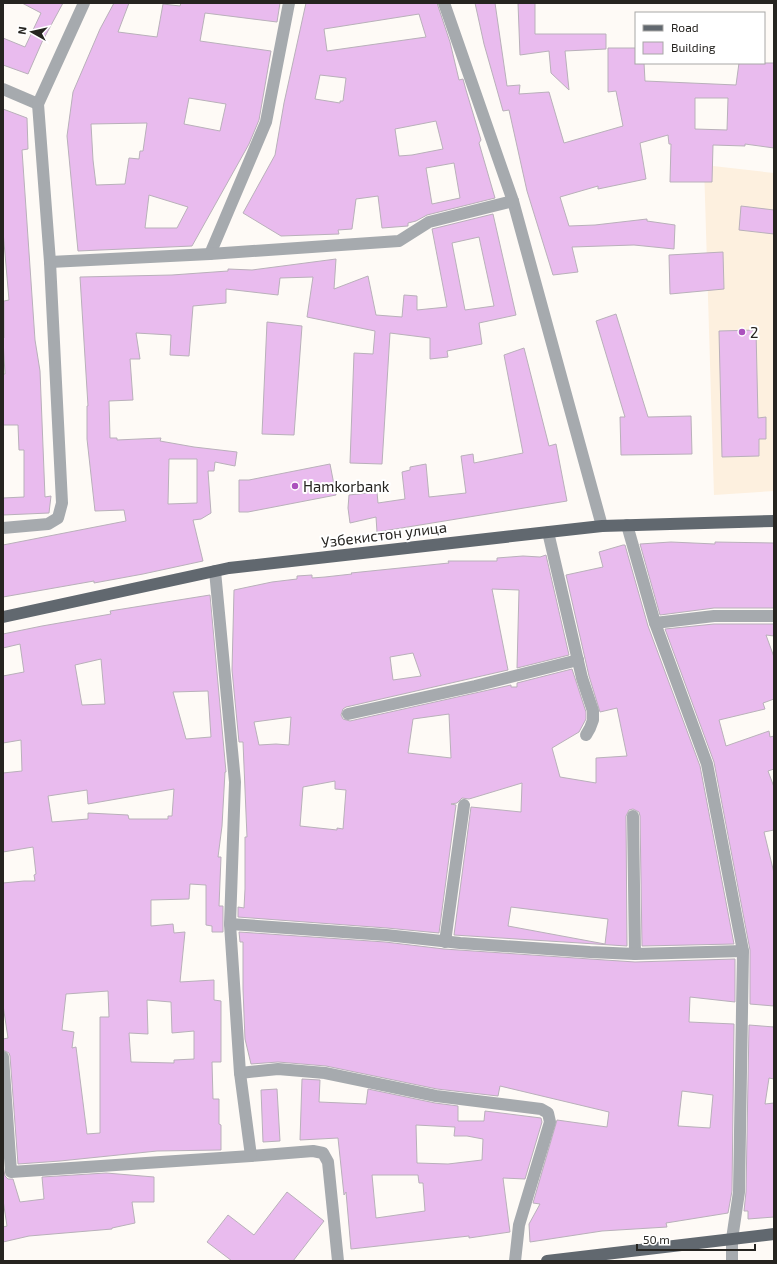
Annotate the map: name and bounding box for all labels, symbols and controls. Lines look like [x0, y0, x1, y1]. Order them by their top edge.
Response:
north arrow [12, 12, 52, 52]
legend [635, 12, 765, 64]
text: Road [671, 20, 699, 34]
text: N [15, 26, 29, 35]
text: Building [671, 40, 716, 54]
place label: 2 [750, 323, 758, 341]
marker: 2 [737, 327, 747, 337]
place label: Hamkorbank [303, 477, 390, 495]
marker: Hamkorbank [290, 481, 300, 491]
street label: Узбекистон улица [320, 517, 448, 552]
scale bar [637, 1226, 755, 1252]
text: 50 m [643, 1232, 670, 1246]

